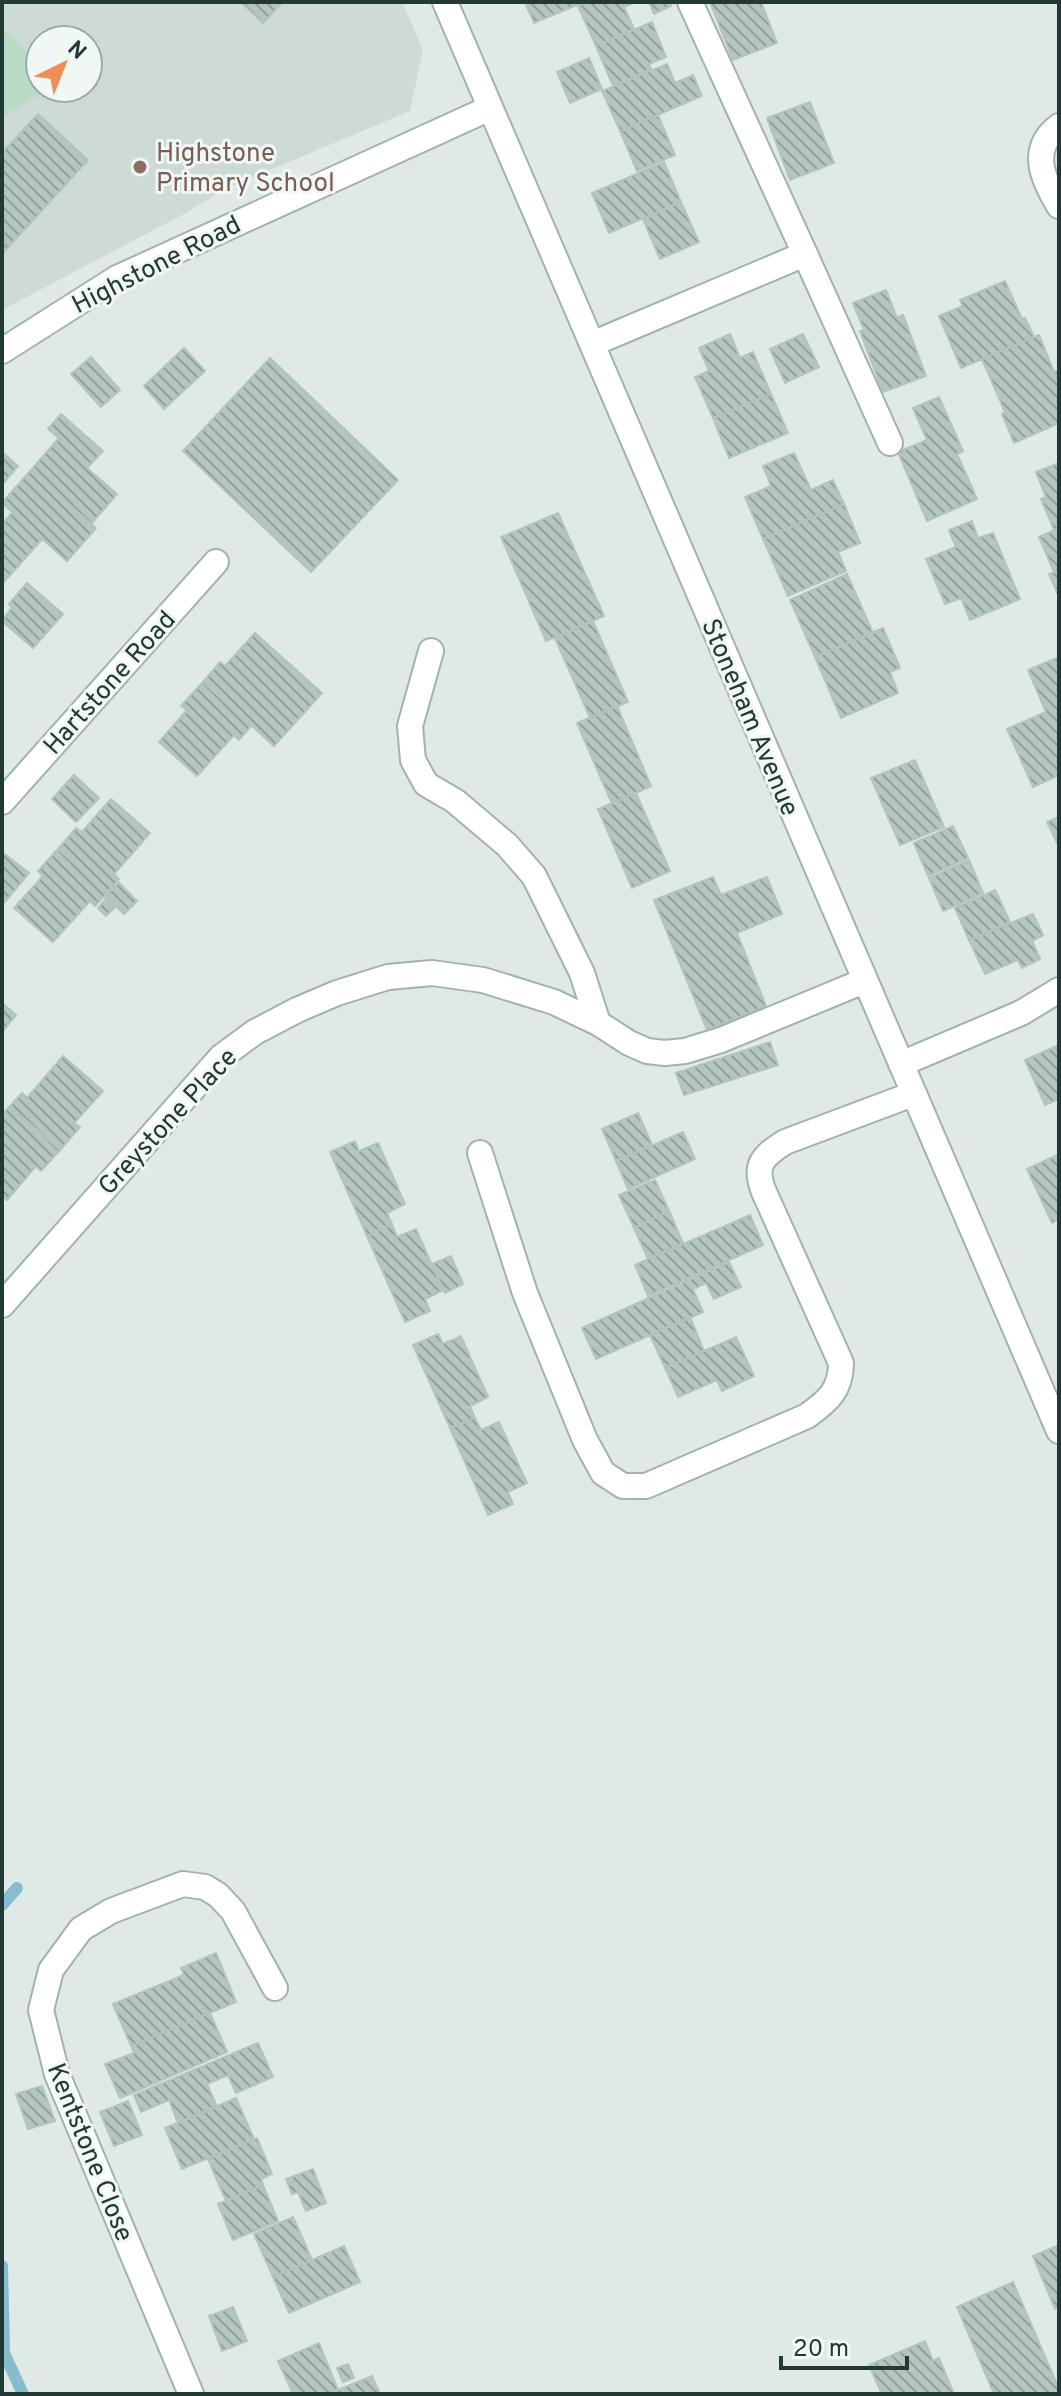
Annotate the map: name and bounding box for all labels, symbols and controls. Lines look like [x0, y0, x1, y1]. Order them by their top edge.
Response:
north arrow [24, 24, 104, 104]
text: N [61, 36, 91, 66]
place label: Highstone Primary School [156, 138, 335, 201]
marker: Highstone Primary School [131, 158, 149, 176]
street label: Highstone Road [67, 209, 247, 323]
street label: Hartstone Road [37, 605, 184, 763]
street label: Stoneham Avenue [692, 614, 805, 822]
street label: Greystone Place [92, 1042, 246, 1203]
street label: Kentstone Close [38, 2059, 139, 2247]
scale bar [781, 2320, 907, 2370]
text: 20 m [793, 2335, 849, 2365]

